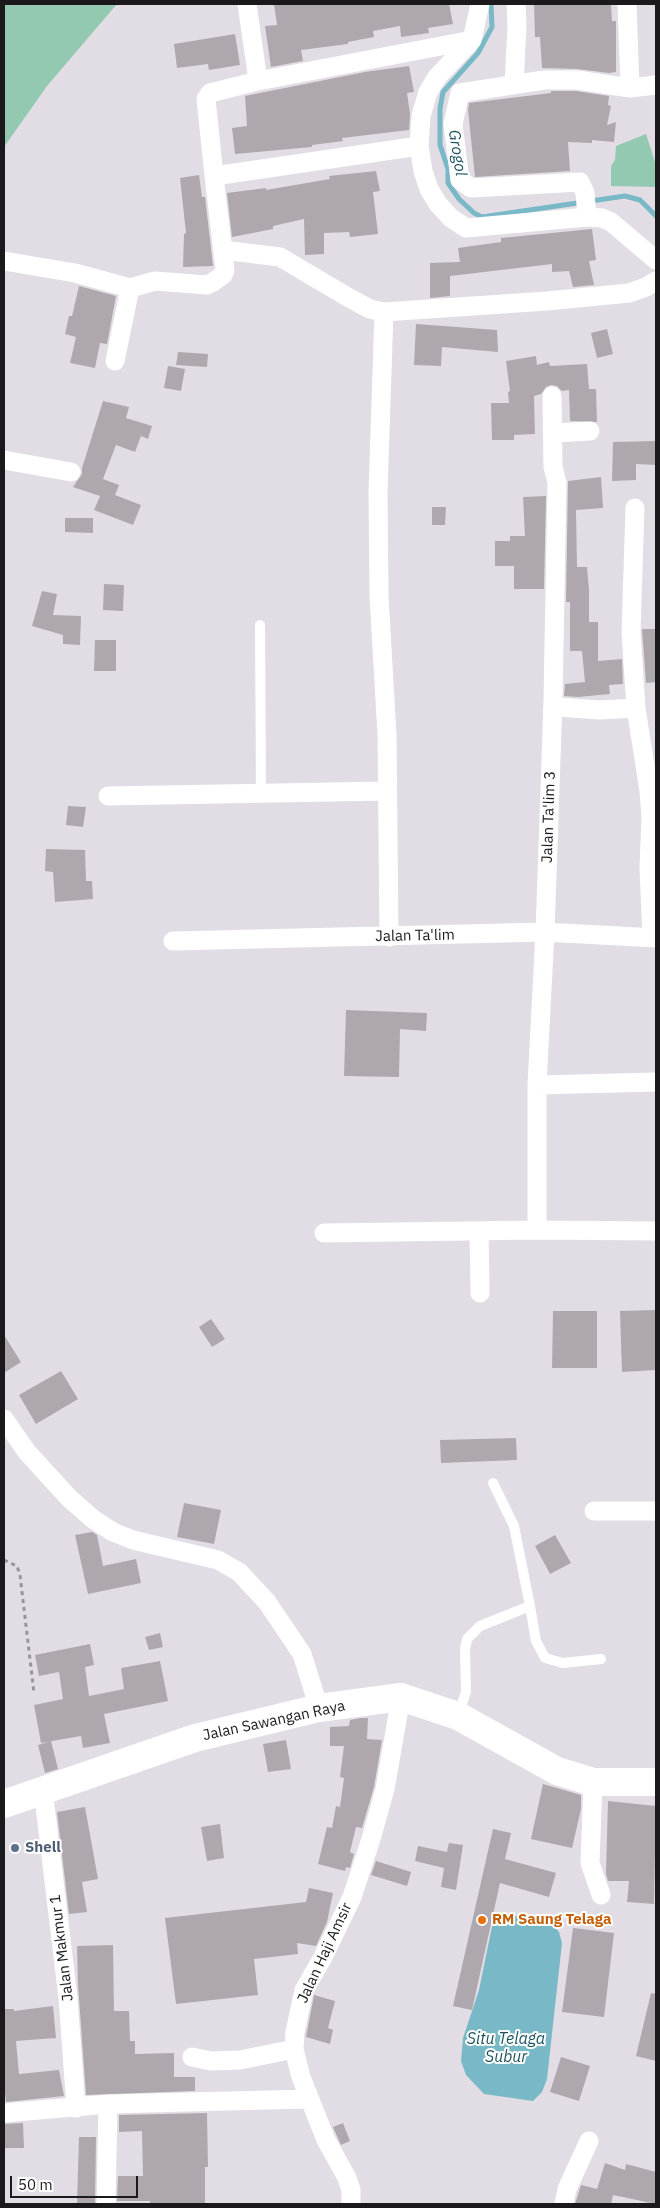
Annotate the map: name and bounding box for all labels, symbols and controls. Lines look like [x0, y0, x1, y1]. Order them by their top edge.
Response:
water label: Grogol [444, 129, 470, 177]
street label: Jalan Ta'lim 3 [538, 771, 560, 863]
street label: Jalan Ta'lim [375, 926, 455, 946]
street label: Jalan Sawangan Raya [201, 1697, 347, 1745]
place label: Shell [25, 1839, 61, 1857]
marker: Shell [9, 1842, 21, 1854]
street label: Jalan Makmur 1 [47, 1894, 77, 2002]
street label: Jalan Haji Amsir [294, 1900, 356, 2006]
place label: RM Saung Telaga [492, 1911, 612, 1929]
marker: RM Saung Telaga [476, 1914, 488, 1926]
water label: Situ Telaga Subur [467, 2029, 545, 2067]
scale bar [12, 2166, 140, 2198]
text: 50 m [18, 2175, 53, 2194]

